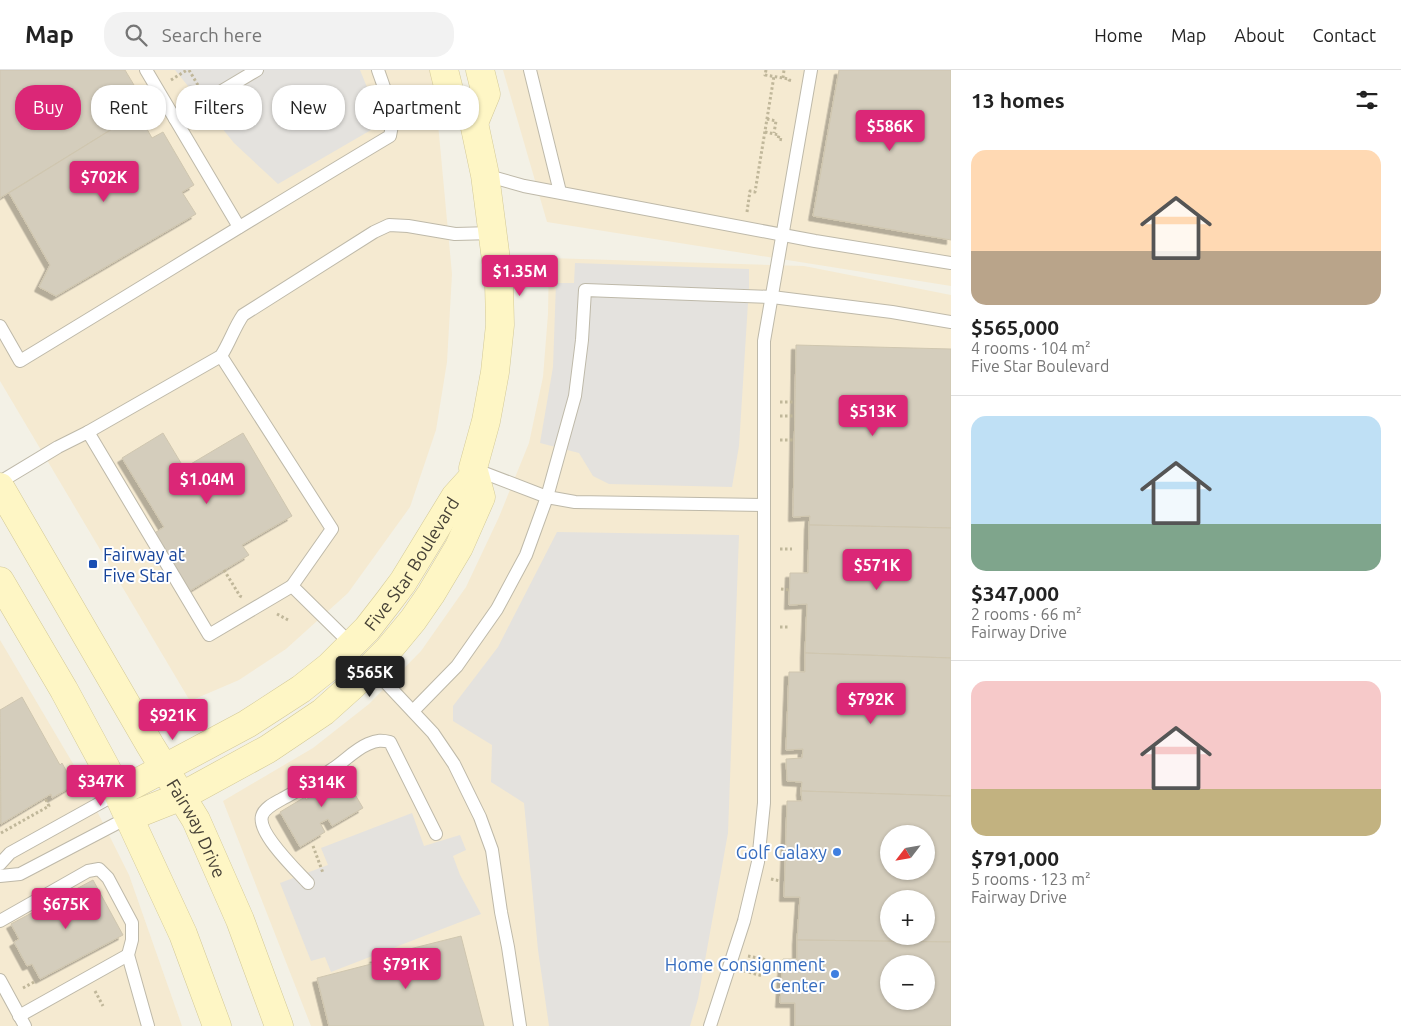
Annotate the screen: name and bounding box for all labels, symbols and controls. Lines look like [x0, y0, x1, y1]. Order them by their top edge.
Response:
search box [104, 12, 454, 57]
text: Map [25, 21, 74, 48]
icon: search [122, 21, 150, 49]
text: Search here [162, 24, 262, 46]
text: Home [1094, 25, 1143, 45]
text: Map [1171, 25, 1206, 45]
text: About [1234, 25, 1284, 45]
text: Contact [1312, 25, 1376, 45]
chip: Buy [15, 85, 81, 130]
chip: Rent [91, 85, 166, 130]
chip: Filters [176, 85, 262, 130]
chip: New [272, 85, 345, 130]
chip: Apartment [355, 85, 479, 130]
icon: filters [1353, 86, 1381, 114]
text: 13 homes [971, 88, 1065, 112]
pin: $586K [855, 109, 925, 152]
text: $586K [867, 117, 913, 135]
pin: $702K [69, 160, 139, 203]
text: $702K [81, 168, 127, 186]
icon: home [1131, 183, 1221, 273]
pin: $1.35M [479, 254, 561, 297]
text: $1.35M [493, 262, 547, 280]
text: $565,000 [971, 315, 1059, 339]
text: 4 rooms · 104 m² [971, 339, 1091, 357]
text: Five Star Boulevard [971, 357, 1109, 375]
pin: $513K [838, 394, 908, 437]
text: $513K [850, 402, 896, 420]
icon: home [1131, 448, 1221, 538]
pin: $1.04M [166, 462, 248, 505]
text: $1.04M [180, 470, 234, 488]
street label: Five Star Boulevard [360, 494, 462, 634]
place label: Fairway at Five Star [103, 544, 185, 585]
pin: $571K [842, 548, 912, 591]
text: $571K [854, 556, 900, 574]
marker: Fairway at Five Star [87, 558, 99, 570]
text: $347,000 [971, 581, 1059, 605]
text: 2 rooms · 66 m² [971, 605, 1082, 623]
text: Fairway Drive [971, 623, 1067, 641]
pin: $565K [335, 656, 405, 698]
text: $565K [347, 663, 393, 681]
pin: $792K [836, 682, 906, 725]
text: $792K [848, 690, 894, 708]
pin: $921K [138, 698, 208, 741]
text: $921K [150, 706, 196, 724]
icon: home [1131, 713, 1221, 803]
pin: $347K [66, 764, 136, 807]
pin: $314K [287, 766, 357, 808]
text: $347K [78, 772, 124, 790]
text: $314K [299, 773, 345, 791]
street label: Fairway Drive [163, 775, 230, 880]
north arrow [880, 825, 935, 880]
map controls [880, 825, 935, 1010]
place label: Golf Galaxy [736, 842, 827, 862]
marker: Golf Galaxy [831, 846, 843, 858]
text: $791,000 [971, 846, 1059, 870]
text: 5 rooms · 123 m² [971, 870, 1091, 888]
pin: $675K [31, 888, 101, 930]
text: Fairway Drive [971, 888, 1067, 906]
button: + [880, 890, 935, 945]
text: $675K [43, 895, 89, 913]
pin: $791K [371, 948, 441, 990]
place label: Home Consignment Center [665, 954, 825, 995]
text: $791K [383, 955, 429, 973]
button: − [880, 955, 935, 1010]
marker: Home Consignment Center [829, 968, 841, 980]

